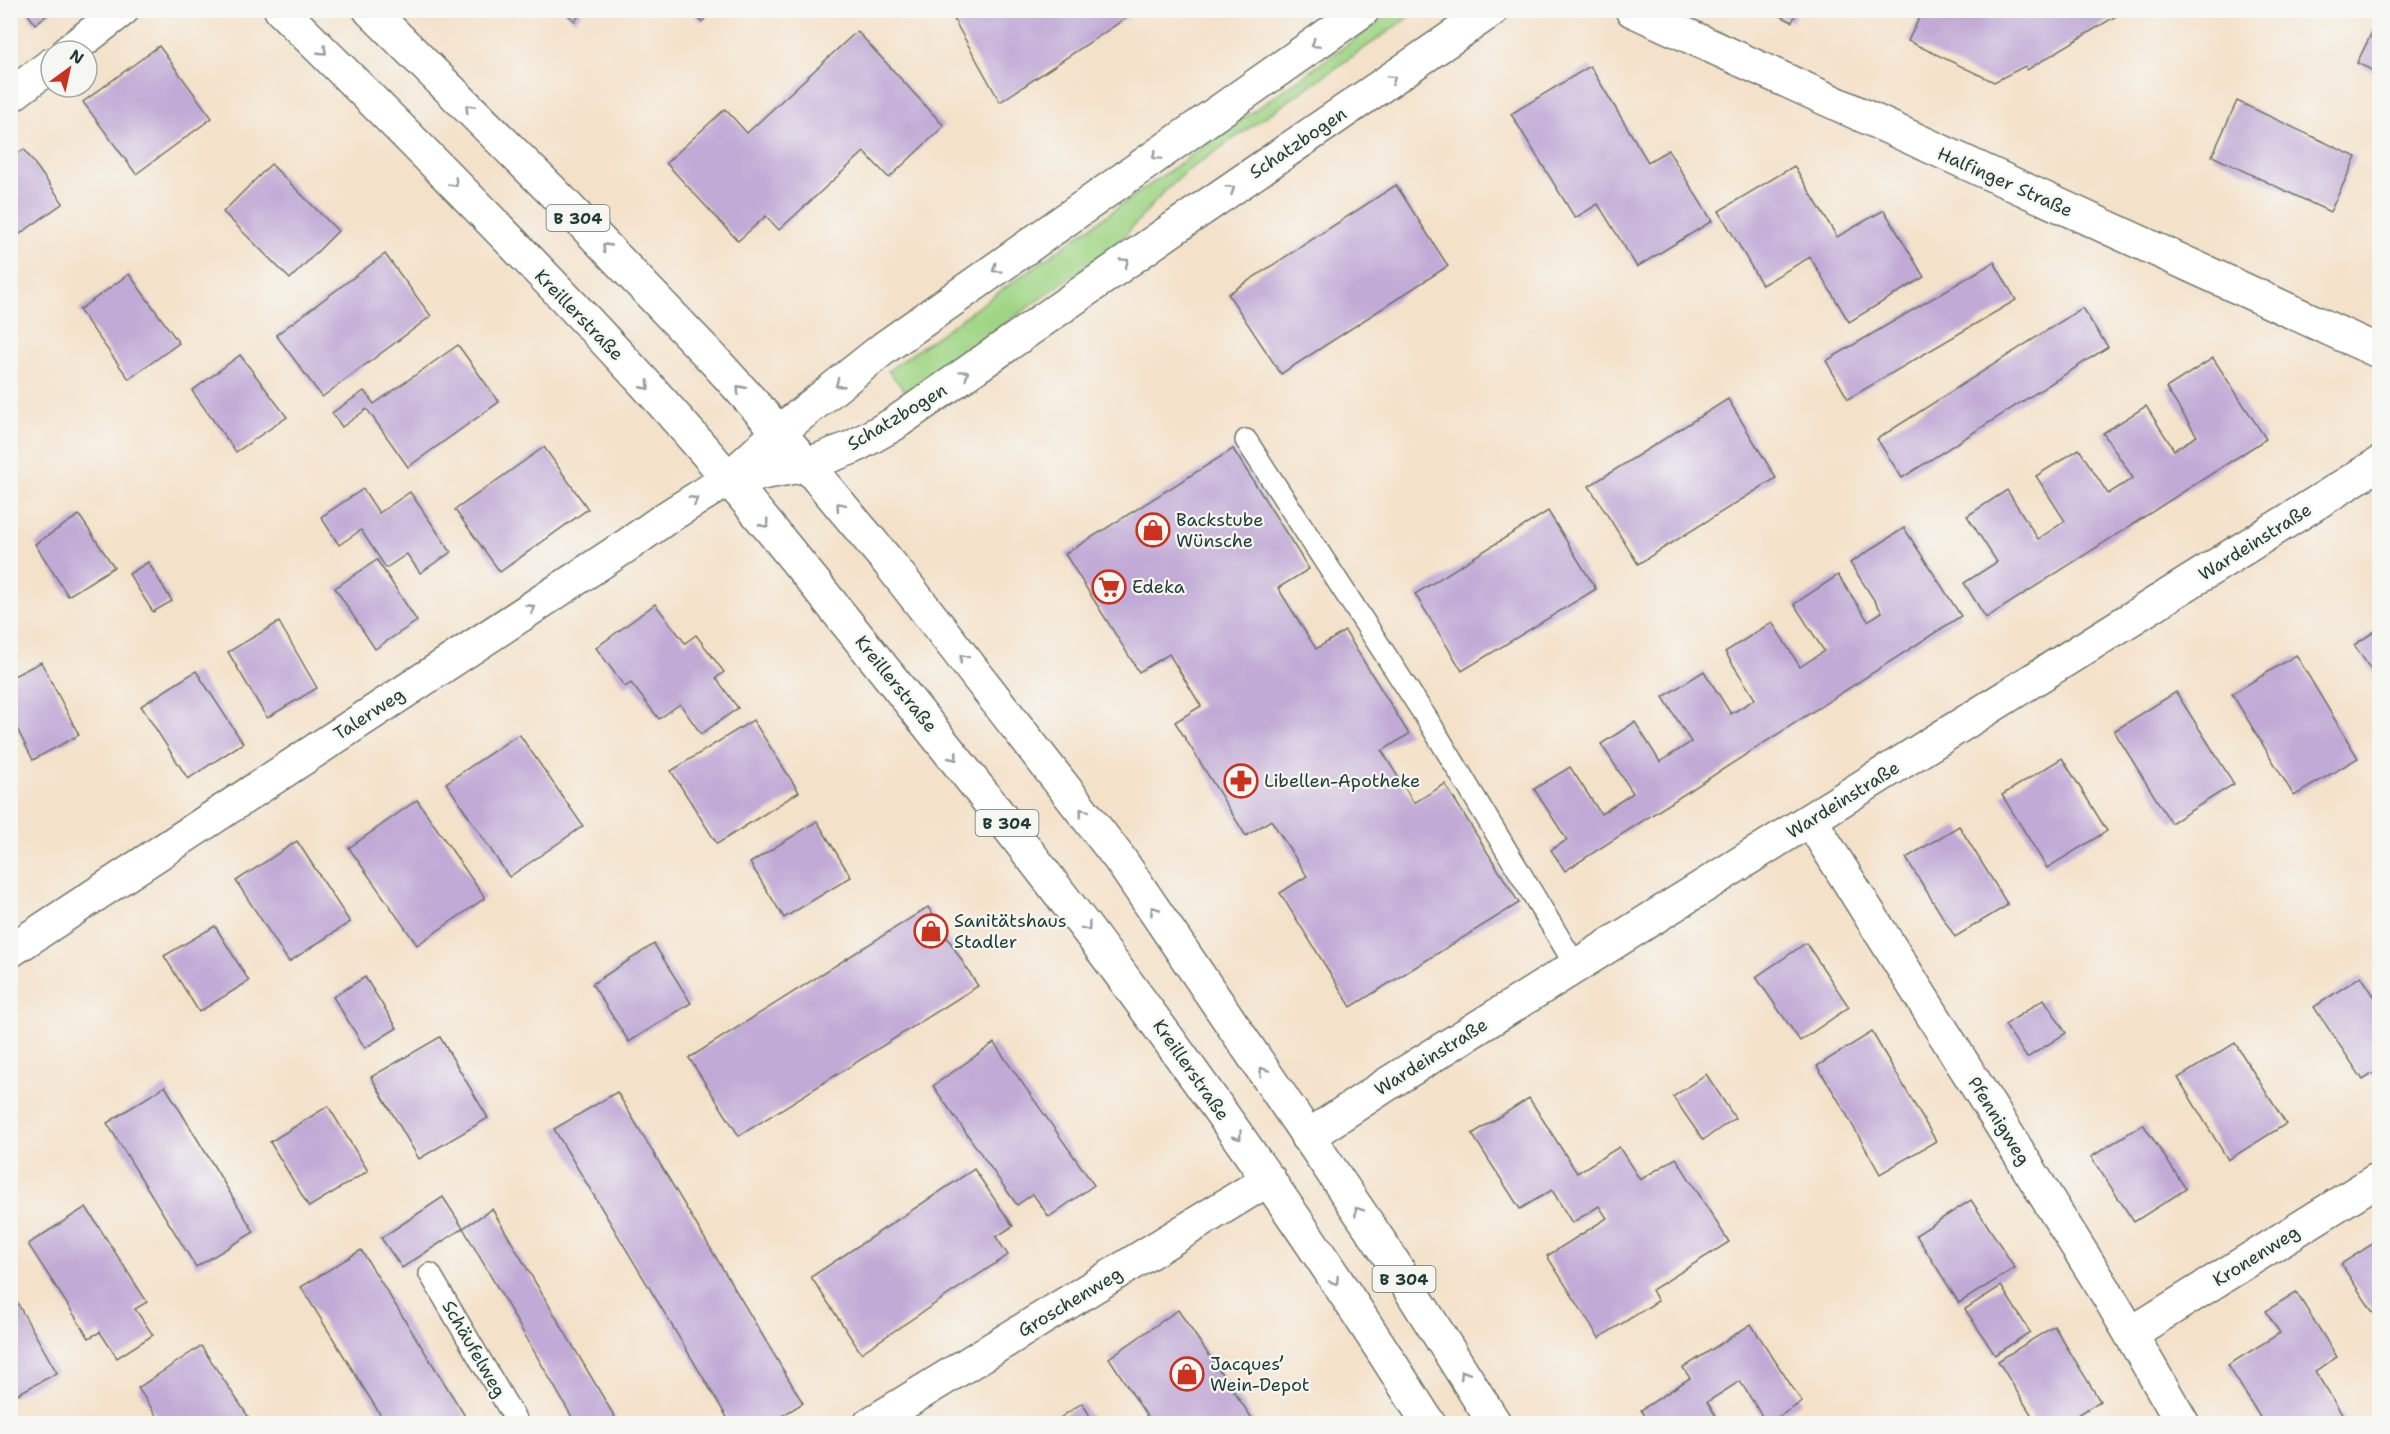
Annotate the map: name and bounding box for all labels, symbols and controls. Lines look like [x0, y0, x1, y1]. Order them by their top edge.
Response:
one-way arrow [1311, 37, 1322, 48]
north arrow [39, 39, 99, 99]
one-way arrow [315, 44, 326, 55]
text: N [66, 45, 88, 69]
one-way arrow [1386, 75, 1397, 86]
street label: Schatzbogen [1245, 102, 1351, 184]
one-way arrow [465, 105, 476, 116]
street label: Halfinger Straße [1934, 141, 2076, 223]
one-way arrow [1151, 149, 1162, 160]
one-way arrow [447, 177, 458, 187]
one-way arrow [1224, 185, 1235, 196]
road number: B 304 [546, 205, 610, 231]
one-way arrow [602, 243, 613, 254]
one-way arrow [1118, 258, 1129, 269]
one-way arrow [992, 261, 1003, 272]
street label: Kreillerstraße [529, 264, 629, 366]
one-way arrow [959, 371, 970, 382]
one-way arrow [835, 377, 846, 388]
street label: Schatzbogen [843, 378, 951, 456]
one-way arrow [639, 379, 650, 389]
one-way arrow [736, 385, 747, 395]
one-way arrow [688, 496, 698, 508]
street label: Wardeinstraße [2194, 498, 2316, 586]
one-way arrow [837, 502, 848, 513]
place label: Backstube Wünsche [1176, 508, 1264, 553]
shop icon: Backstube Wünsche [1135, 512, 1171, 548]
one-way arrow [758, 517, 769, 528]
supermarket icon: Edeka [1091, 569, 1127, 605]
place label: Edeka [1132, 575, 1185, 599]
one-way arrow [525, 604, 536, 615]
street label: Kreillerstraße [849, 631, 943, 737]
one-way arrow [959, 654, 970, 665]
street label: Talerweg [329, 682, 409, 746]
one-way arrow [947, 750, 958, 761]
street label: Wardeinstraße [1782, 756, 1904, 844]
pharmacy icon: Libellen-Apotheke [1223, 763, 1259, 799]
place label: Libellen-Apotheke [1264, 769, 1420, 793]
one-way arrow [1079, 808, 1090, 819]
road number: B 304 [976, 810, 1038, 836]
one-way arrow [1149, 906, 1161, 916]
place label: Sanitätshaus Stadler [954, 909, 1067, 954]
shop icon: Sanitätshaus Stadler [913, 913, 949, 949]
one-way arrow [1080, 921, 1091, 932]
street label: Wardeinstraße [1370, 1013, 1492, 1101]
street label: Kreillerstraße [1147, 1015, 1235, 1125]
one-way arrow [1259, 1067, 1270, 1078]
street label: Pfennigweg [1962, 1072, 2036, 1170]
one-way arrow [1231, 1130, 1242, 1141]
one-way arrow [1354, 1206, 1365, 1217]
street label: Kronenweg [2208, 1220, 2304, 1292]
street label: Groschenweg [1013, 1261, 1127, 1343]
road number: B 304 [1372, 1266, 1436, 1292]
one-way arrow [1328, 1274, 1339, 1285]
street label: Schäufelweg [437, 1296, 511, 1402]
place label: Jacques’ Wein-Depot [1210, 1352, 1310, 1397]
shop icon: Jacques’ Wein-Depot [1169, 1356, 1205, 1392]
one-way arrow [1460, 1370, 1471, 1381]

